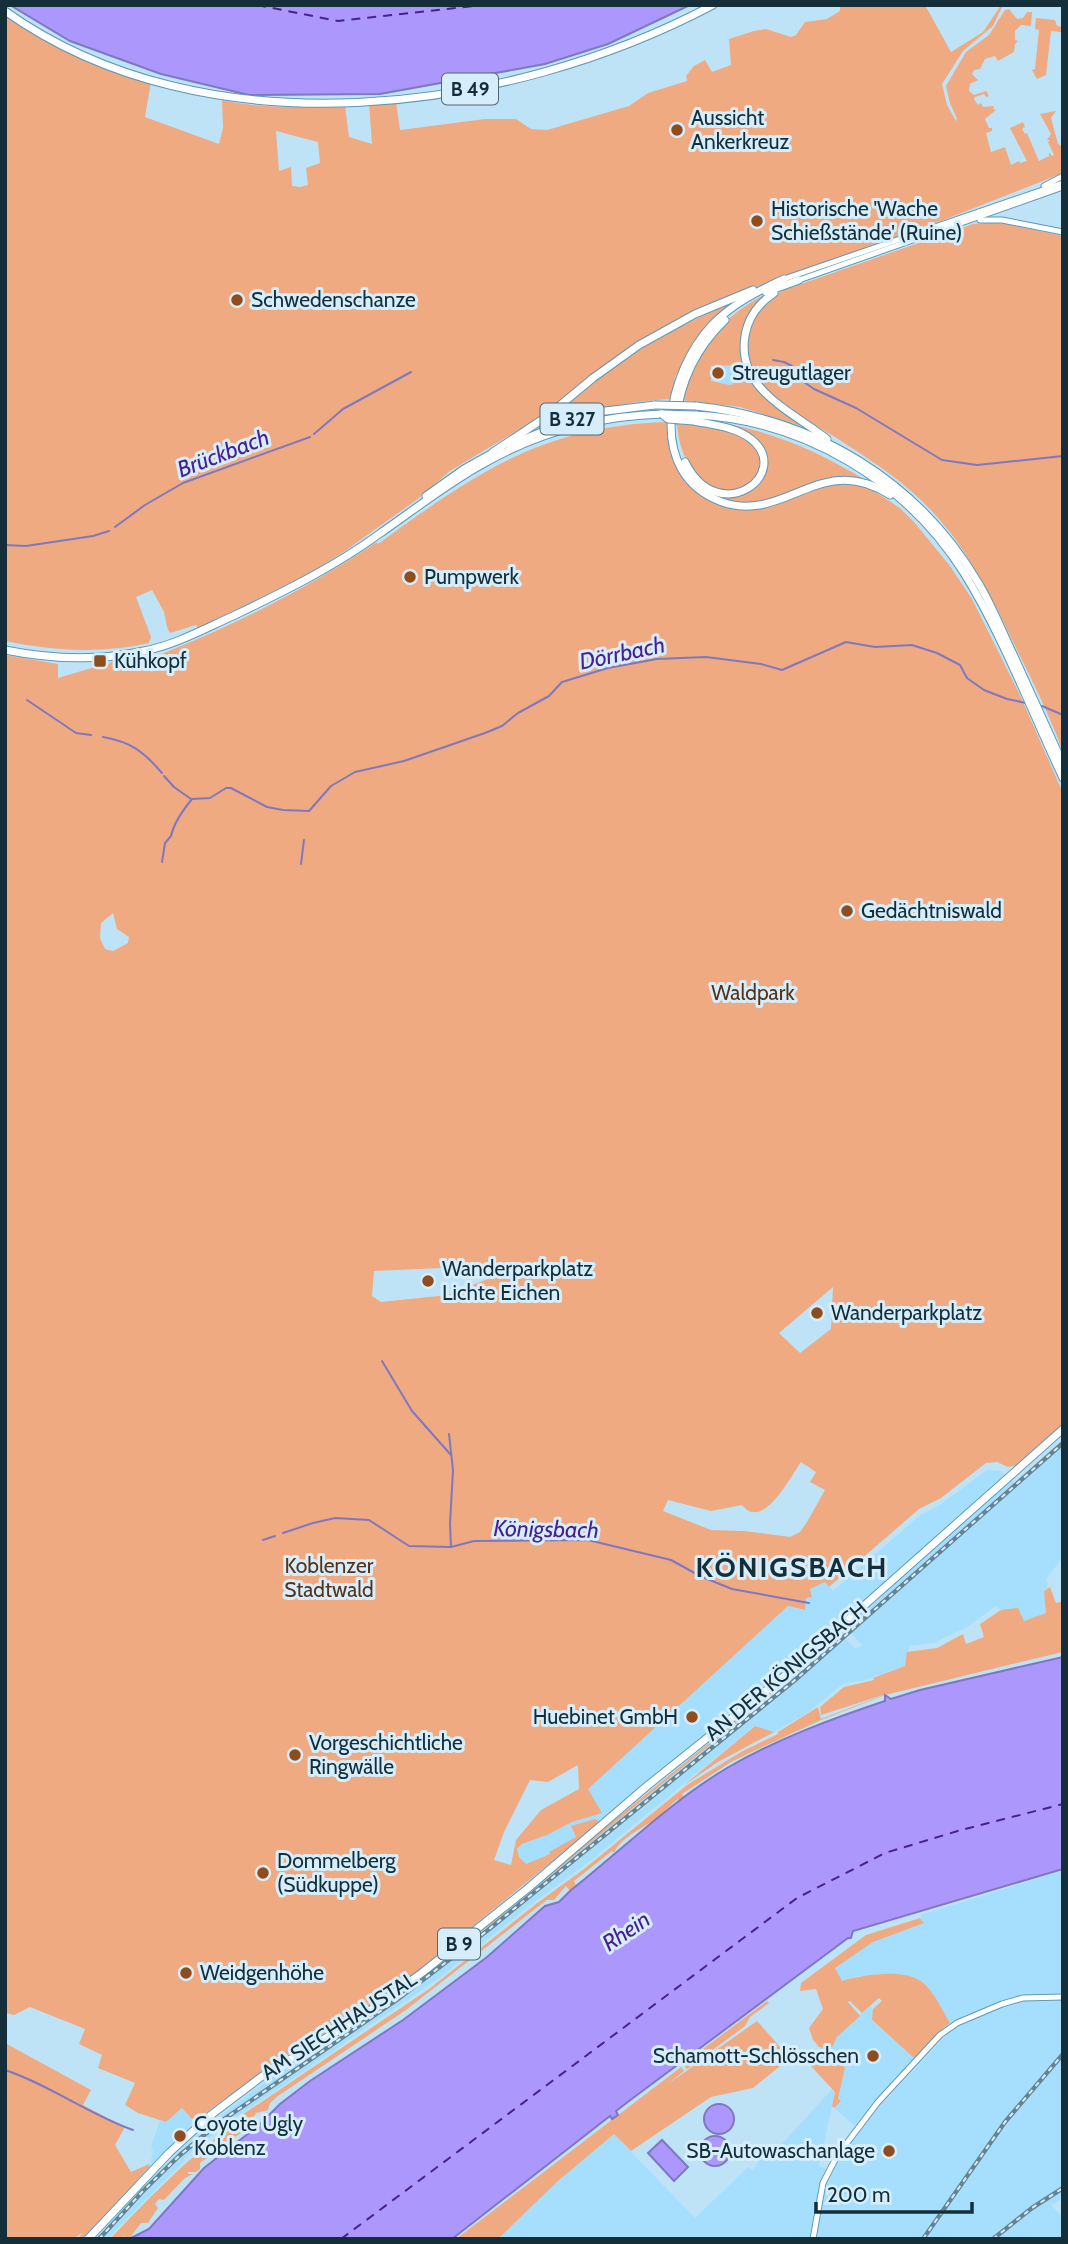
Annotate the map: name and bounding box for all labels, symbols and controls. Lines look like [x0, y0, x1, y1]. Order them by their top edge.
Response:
road number: B 49 [442, 74, 498, 104]
place label: Aussicht Ankerkreuz [691, 105, 790, 154]
marker: Aussicht Ankerkreuz [669, 122, 685, 138]
place label: Historische 'Wache Schießstände' (Ruine) [771, 196, 962, 245]
marker: Historische 'Wache Schießstände' (Ruine) [749, 213, 765, 229]
place label: Schwedenschanze [251, 287, 416, 312]
marker: Schwedenschanze [229, 292, 245, 308]
place label: Streugutlager [732, 360, 851, 385]
marker: Streugutlager [710, 365, 726, 381]
road number: B 327 [540, 404, 604, 434]
water label: Brückbach [173, 423, 273, 483]
place label: Pumpwerk [424, 564, 519, 589]
marker: Pumpwerk [402, 569, 418, 585]
water label: Dörrbach [577, 630, 667, 676]
place label: Kühkopf [114, 648, 187, 673]
marker: Kühkopf [92, 653, 108, 669]
place label: Gedächtniswald [861, 898, 1002, 923]
marker: Gedächtniswald [839, 903, 855, 919]
park label: Waldpark [711, 980, 795, 1005]
place label: Wanderparkplatz Lichte Eichen [442, 1256, 593, 1305]
marker: Wanderparkplatz Lichte Eichen [420, 1273, 436, 1289]
place label: Wanderparkplatz [831, 1300, 982, 1325]
marker: Wanderparkplatz [809, 1305, 825, 1321]
water label: Königsbach [493, 1514, 599, 1544]
district label: KÖNIGSBACH [696, 1550, 888, 1584]
park label: Koblenzer Stadtwald [284, 1553, 374, 1602]
street label: AN DER KÖNIGSBACH [700, 1596, 872, 1746]
place label: Huebinet GmbH [533, 1704, 678, 1729]
marker: Huebinet GmbH [684, 1709, 700, 1725]
place label: Vorgeschichtliche Ringwälle [309, 1730, 463, 1779]
marker: Vorgeschichtliche Ringwälle [287, 1747, 303, 1763]
place label: Dommelberg (Südkuppe) [277, 1848, 396, 1897]
marker: Dommelberg (Südkuppe) [255, 1865, 271, 1881]
water label: Rhein [597, 1905, 655, 1957]
road number: B 9 [438, 1928, 480, 1960]
place label: Weidgenhöhe [200, 1960, 324, 1985]
marker: Weidgenhöhe [178, 1965, 194, 1981]
street label: AM SIECHHAUSTAL [256, 1966, 421, 2085]
place label: Schamott-Schlösschen [653, 2043, 859, 2068]
marker: Schamott-Schlösschen [865, 2048, 881, 2064]
place label: Coyote Ugly Koblenz [194, 2111, 303, 2160]
marker: Coyote Ugly Koblenz [172, 2128, 188, 2144]
place label: SB-Autowaschanlage [686, 2138, 875, 2163]
marker: SB-Autowaschanlage [881, 2143, 897, 2159]
scale bar [816, 2170, 972, 2214]
text: 200 m [827, 2182, 890, 2207]

